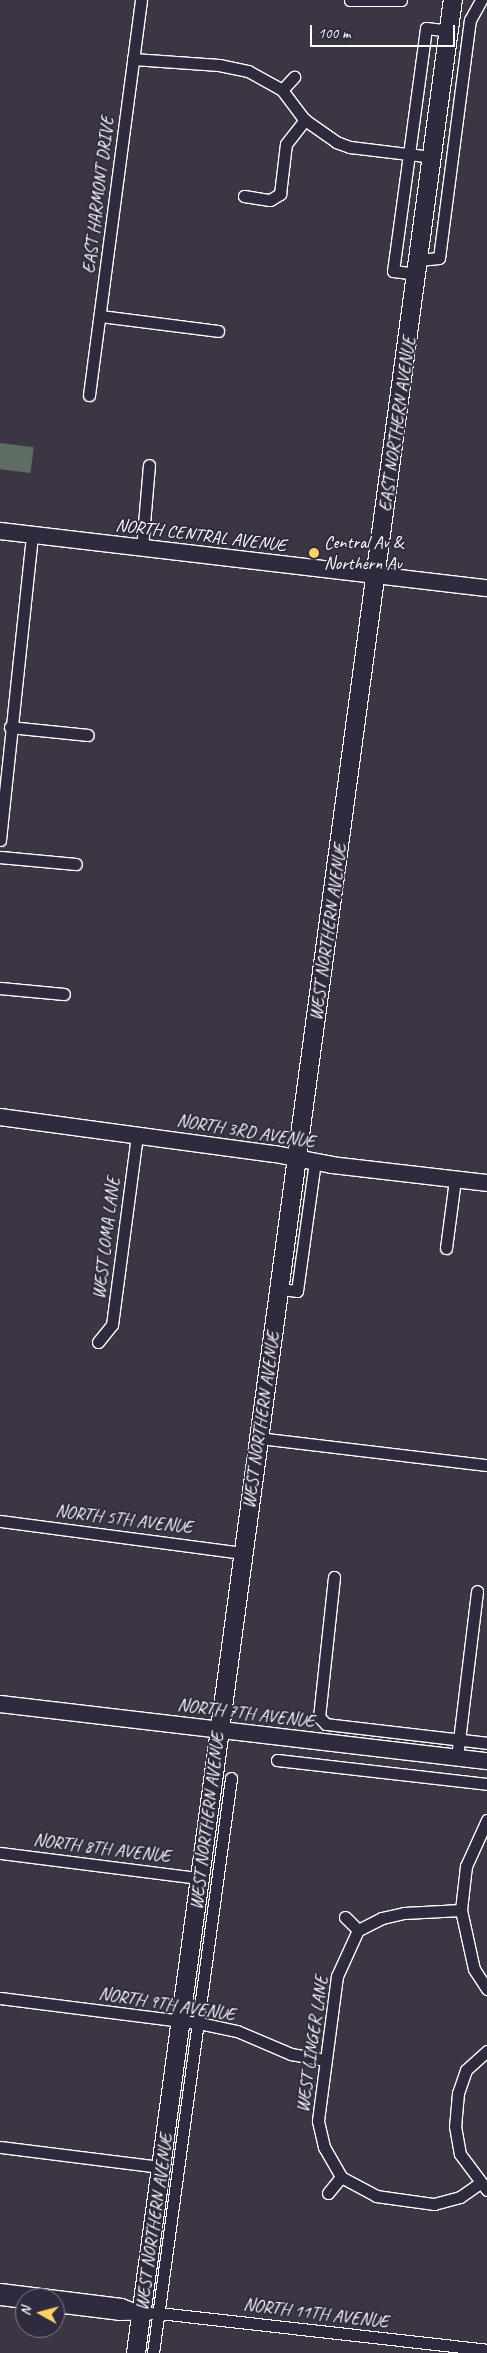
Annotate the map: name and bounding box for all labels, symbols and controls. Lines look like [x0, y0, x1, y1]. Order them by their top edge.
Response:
scale bar [312, 15, 457, 47]
text: 100 m [318, 24, 350, 43]
street label: EAST HARMONT DRIVE [78, 115, 118, 275]
street label: EAST NORTHERN AVENUE [374, 336, 420, 512]
street label: NORTH CENTRAL AVENUE [114, 514, 288, 556]
place label: Central Av & Northern Av [324, 532, 403, 574]
marker: Central Av & Northern Av [308, 547, 320, 559]
street label: WEST NORTHERN AVENUE [305, 842, 351, 1022]
street label: NORTH 3RD AVENUE [176, 1109, 316, 1153]
street label: WEST LOMA LANE [88, 1176, 124, 1300]
street label: WEST NORTHERN AVENUE [238, 1330, 284, 1510]
street label: NORTH 5TH AVENUE [55, 1500, 193, 1538]
street label: NORTH 7TH AVENUE [177, 1694, 315, 1732]
street label: WEST NORTHERN AVENUE [185, 1731, 229, 1911]
street label: NORTH 8TH AVENUE [33, 1829, 171, 1867]
street label: WEST LINGER LANE [292, 1975, 332, 2113]
street label: NORTH 9TH AVENUE [98, 1983, 236, 2025]
street label: WEST NORTHERN AVENUE [131, 2132, 177, 2312]
north arrow [15, 2288, 65, 2338]
street label: NORTH 11TH AVENUE [243, 2293, 389, 2333]
text: N [17, 2306, 35, 2317]

